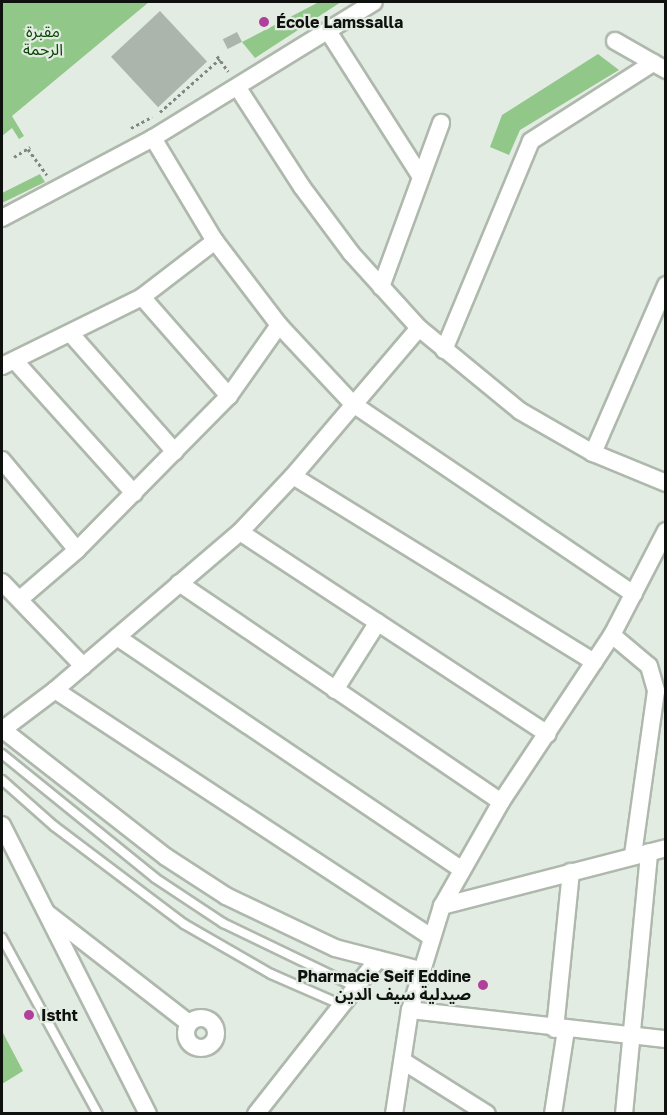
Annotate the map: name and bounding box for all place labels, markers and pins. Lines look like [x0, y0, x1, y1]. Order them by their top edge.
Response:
place label: École Lamssalla [276, 12, 403, 32]
marker: École Lamssalla [257, 15, 271, 29]
place label: Pharmacie Seif Eddine صيدلية سيف الدين [297, 966, 471, 1004]
marker: Pharmacie Seif Eddine صيدلية سيف الدين [476, 978, 490, 992]
place label: Istht [41, 1005, 78, 1025]
marker: Istht [22, 1008, 36, 1022]

